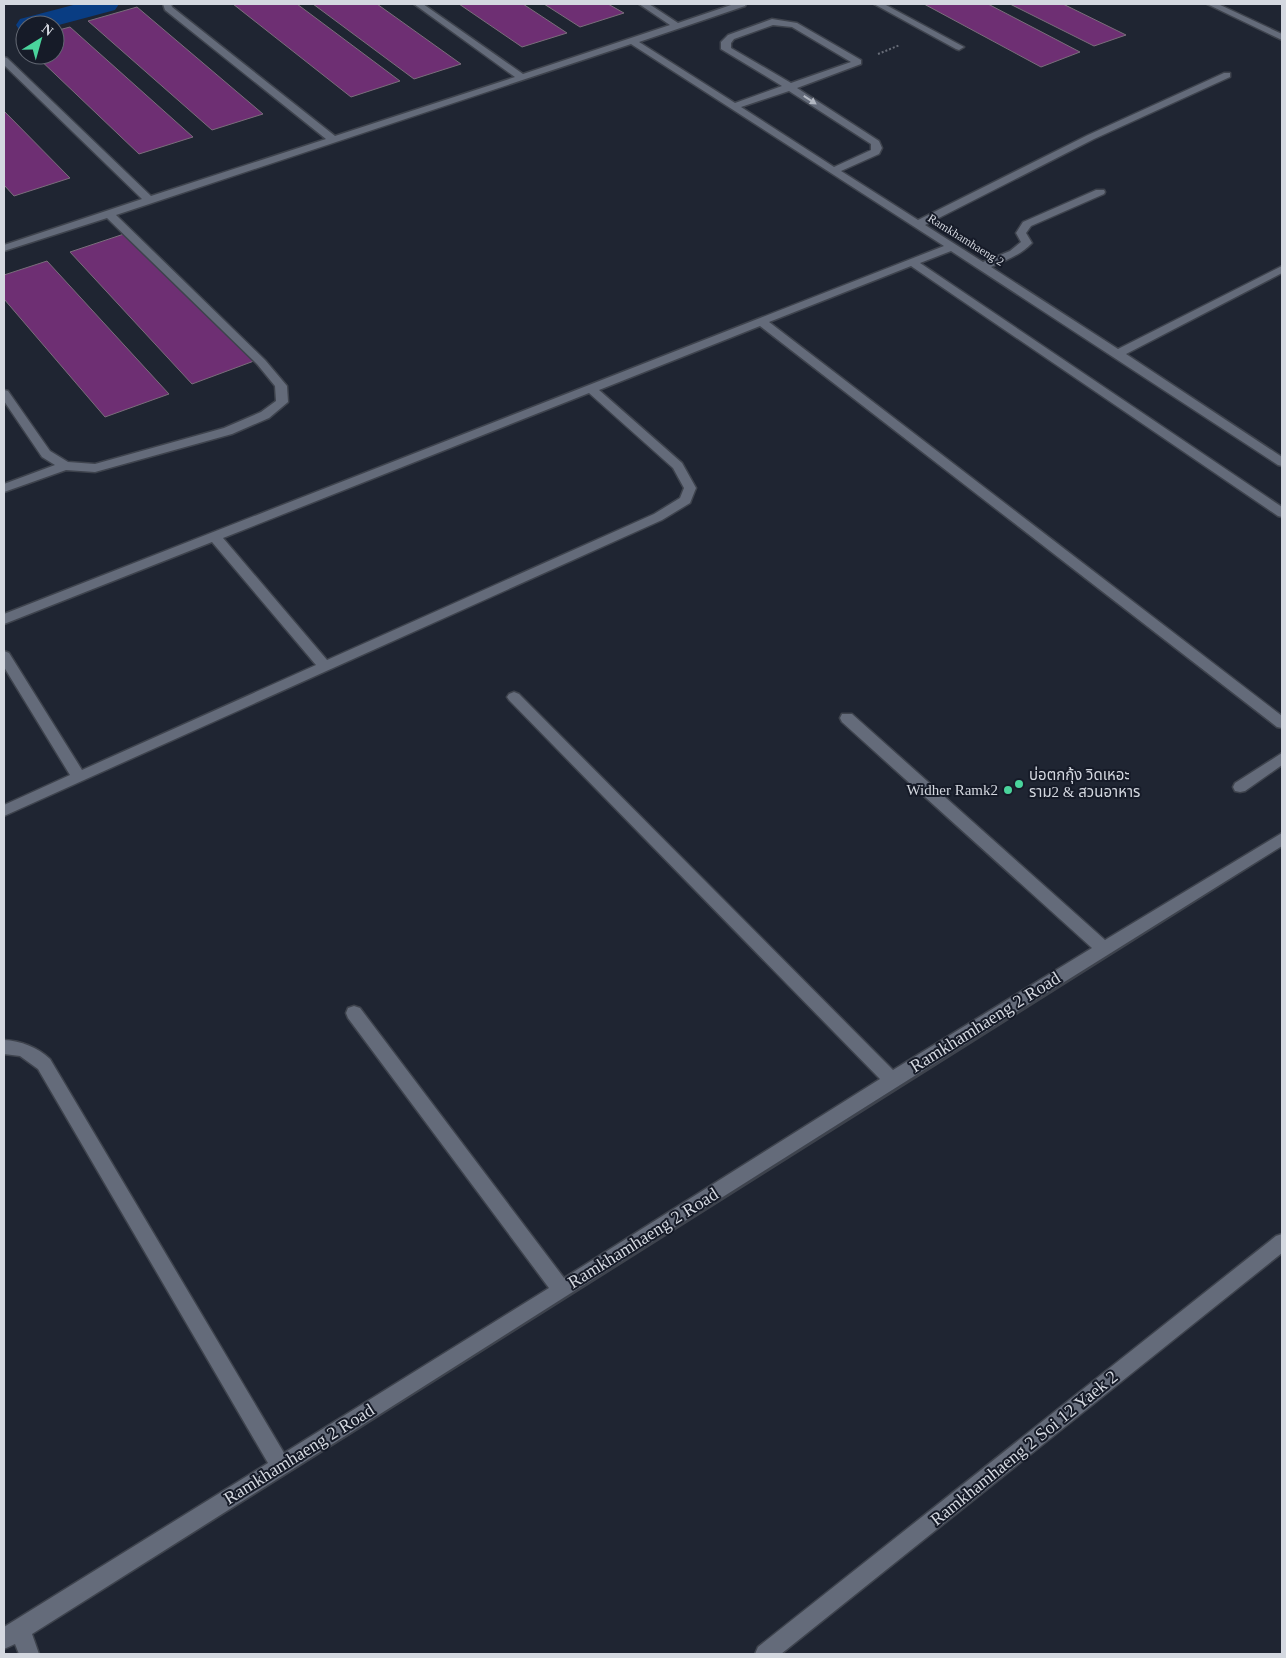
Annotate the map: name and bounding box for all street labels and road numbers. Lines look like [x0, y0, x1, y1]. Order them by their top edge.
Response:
street label: Ramkhamhaeng 2 [925, 211, 1007, 269]
street label: Ramkhamhaeng 2 Road [906, 968, 1064, 1076]
street label: Ramkhamhaeng 2 Road [564, 1184, 722, 1292]
street label: Ramkhamhaeng 2 Soi 12 Yaek 2 [926, 1366, 1122, 1530]
street label: Ramkhamhaeng 2 Road [220, 1400, 378, 1508]

